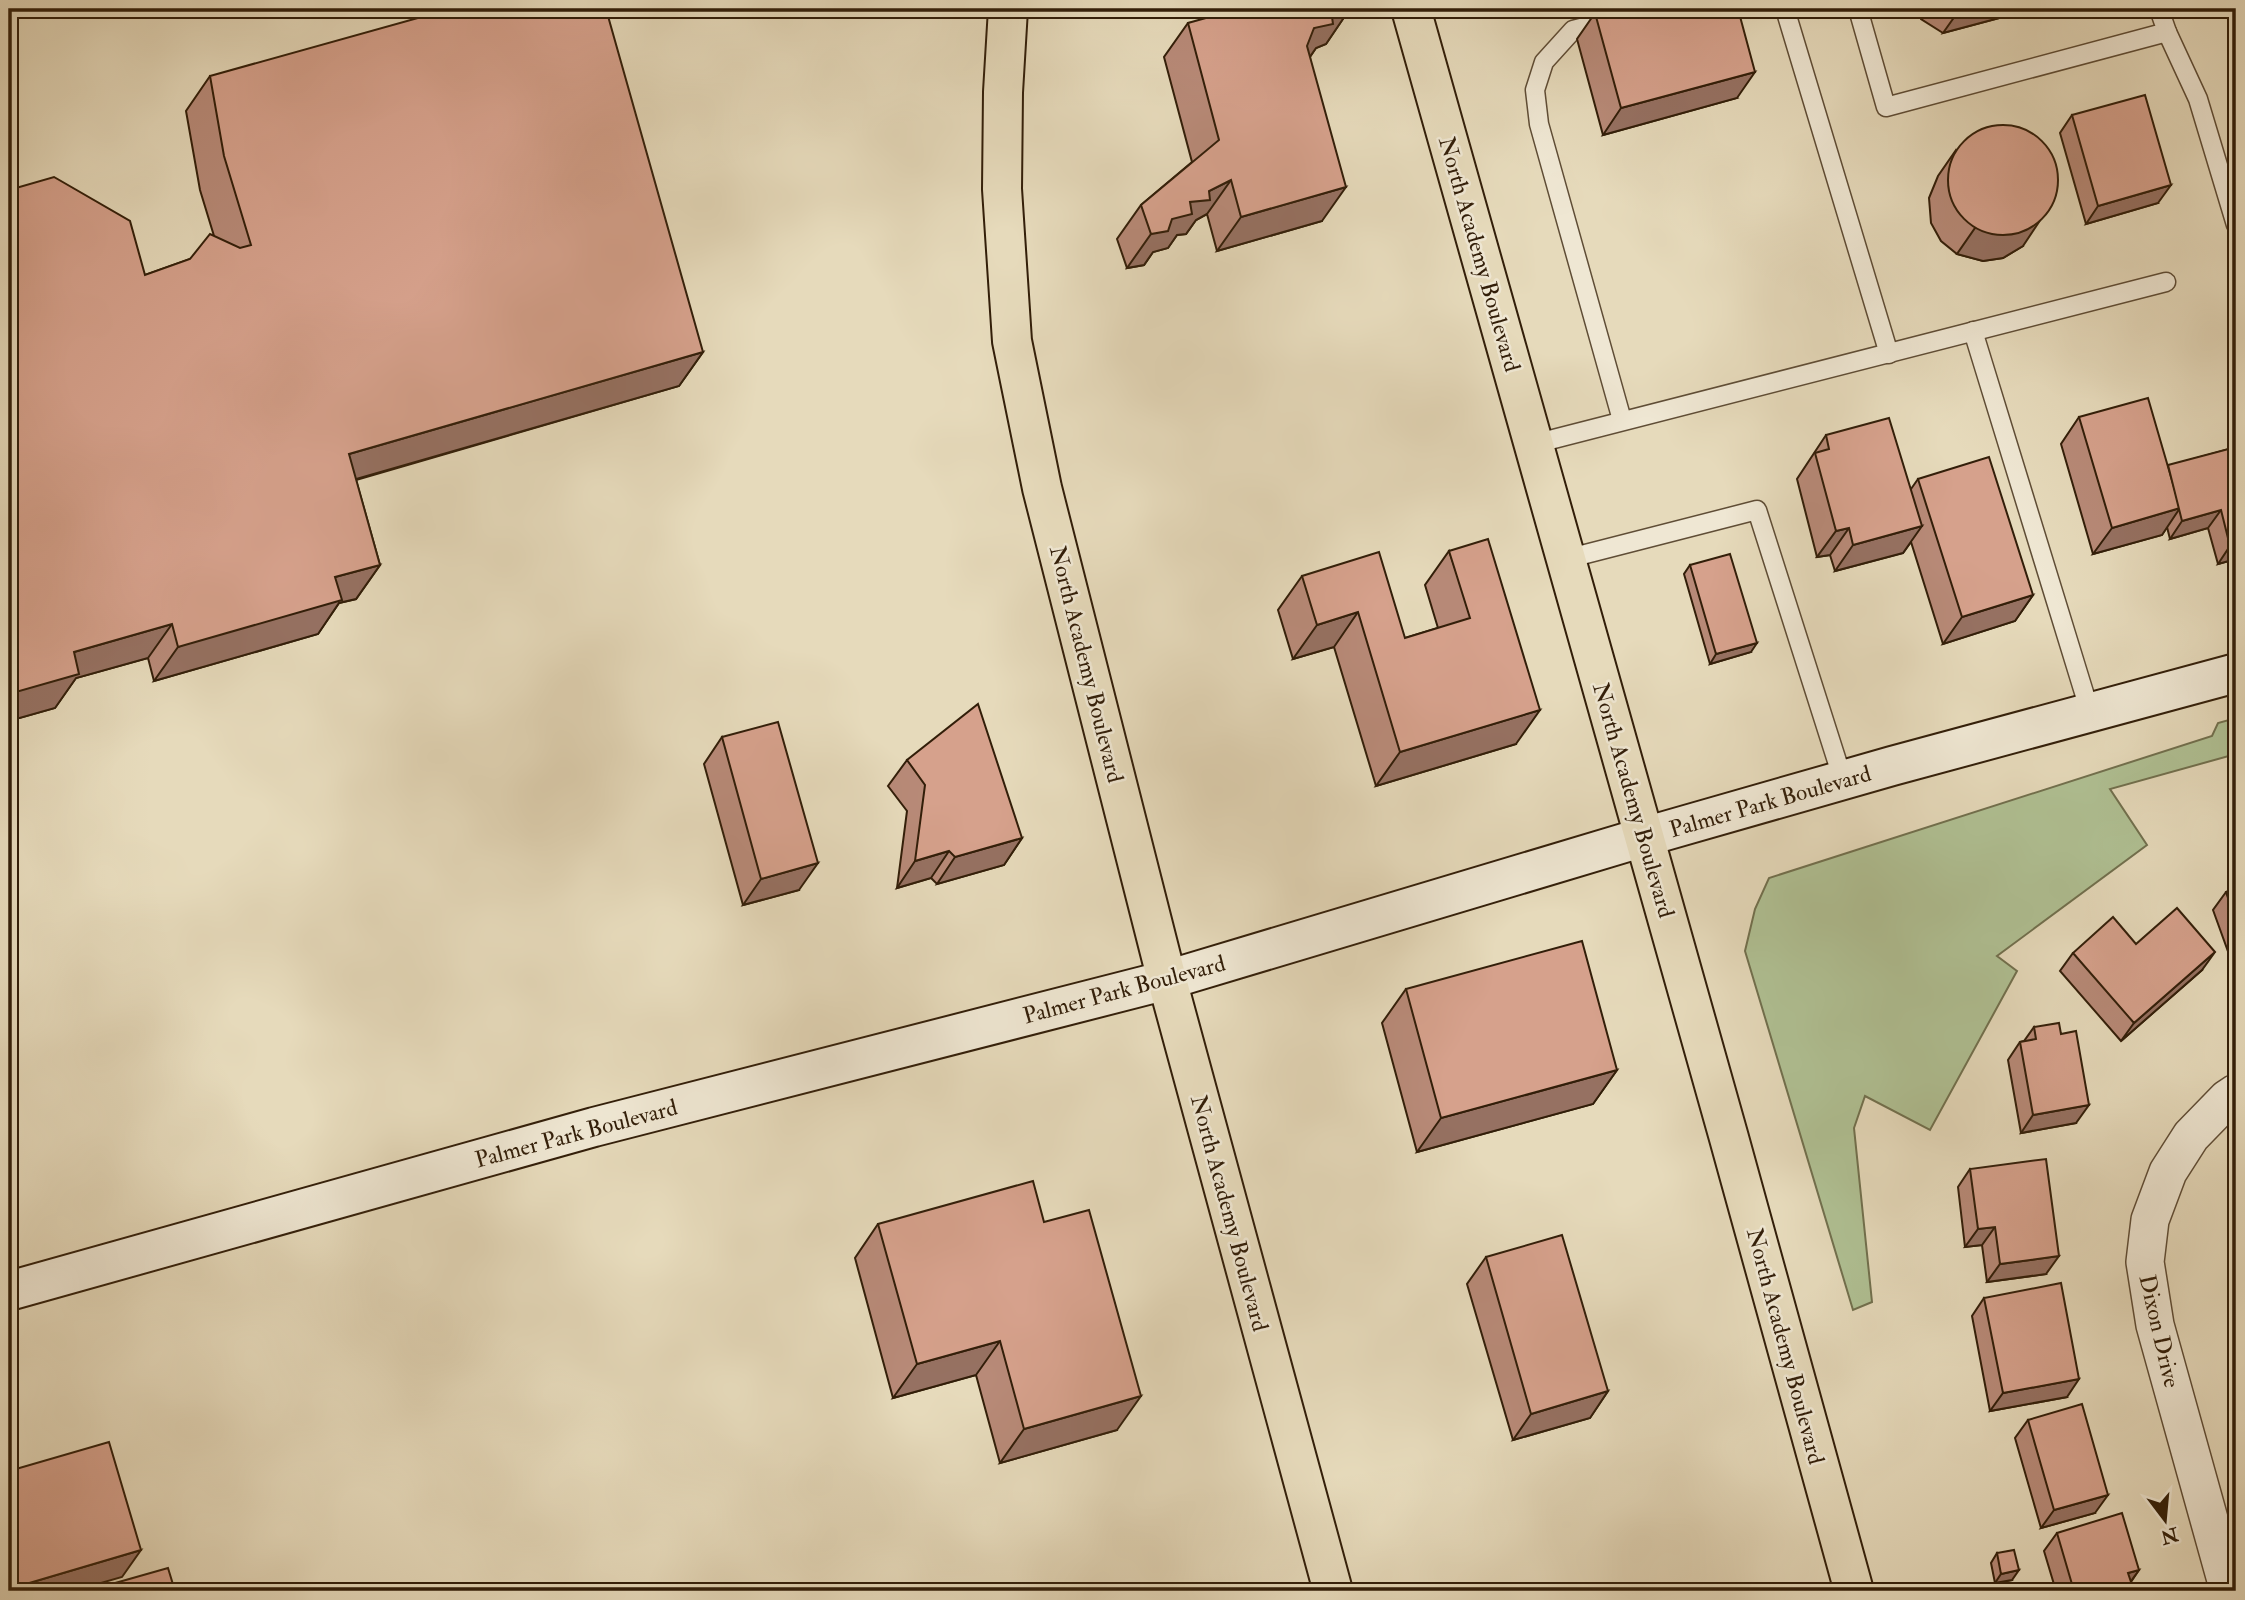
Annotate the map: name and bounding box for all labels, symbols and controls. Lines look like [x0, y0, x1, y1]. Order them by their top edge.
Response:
street label: North Academy Boulevard [1432, 133, 1527, 375]
street label: North Academy Boulevard [1043, 543, 1130, 786]
street label: North Academy Boulevard [1586, 679, 1681, 921]
street label: Palmer Park Boulevard [1666, 759, 1874, 844]
street label: Palmer Park Boulevard [1020, 949, 1228, 1030]
street label: North Academy Boulevard [1184, 1092, 1275, 1334]
street label: Palmer Park Boulevard [472, 1093, 680, 1174]
street label: North Academy Boulevard [1740, 1225, 1831, 1467]
street label: Dixon Drive [2132, 1272, 2187, 1391]
north arrow [2130, 1484, 2200, 1554]
text: N [2157, 1521, 2182, 1550]

